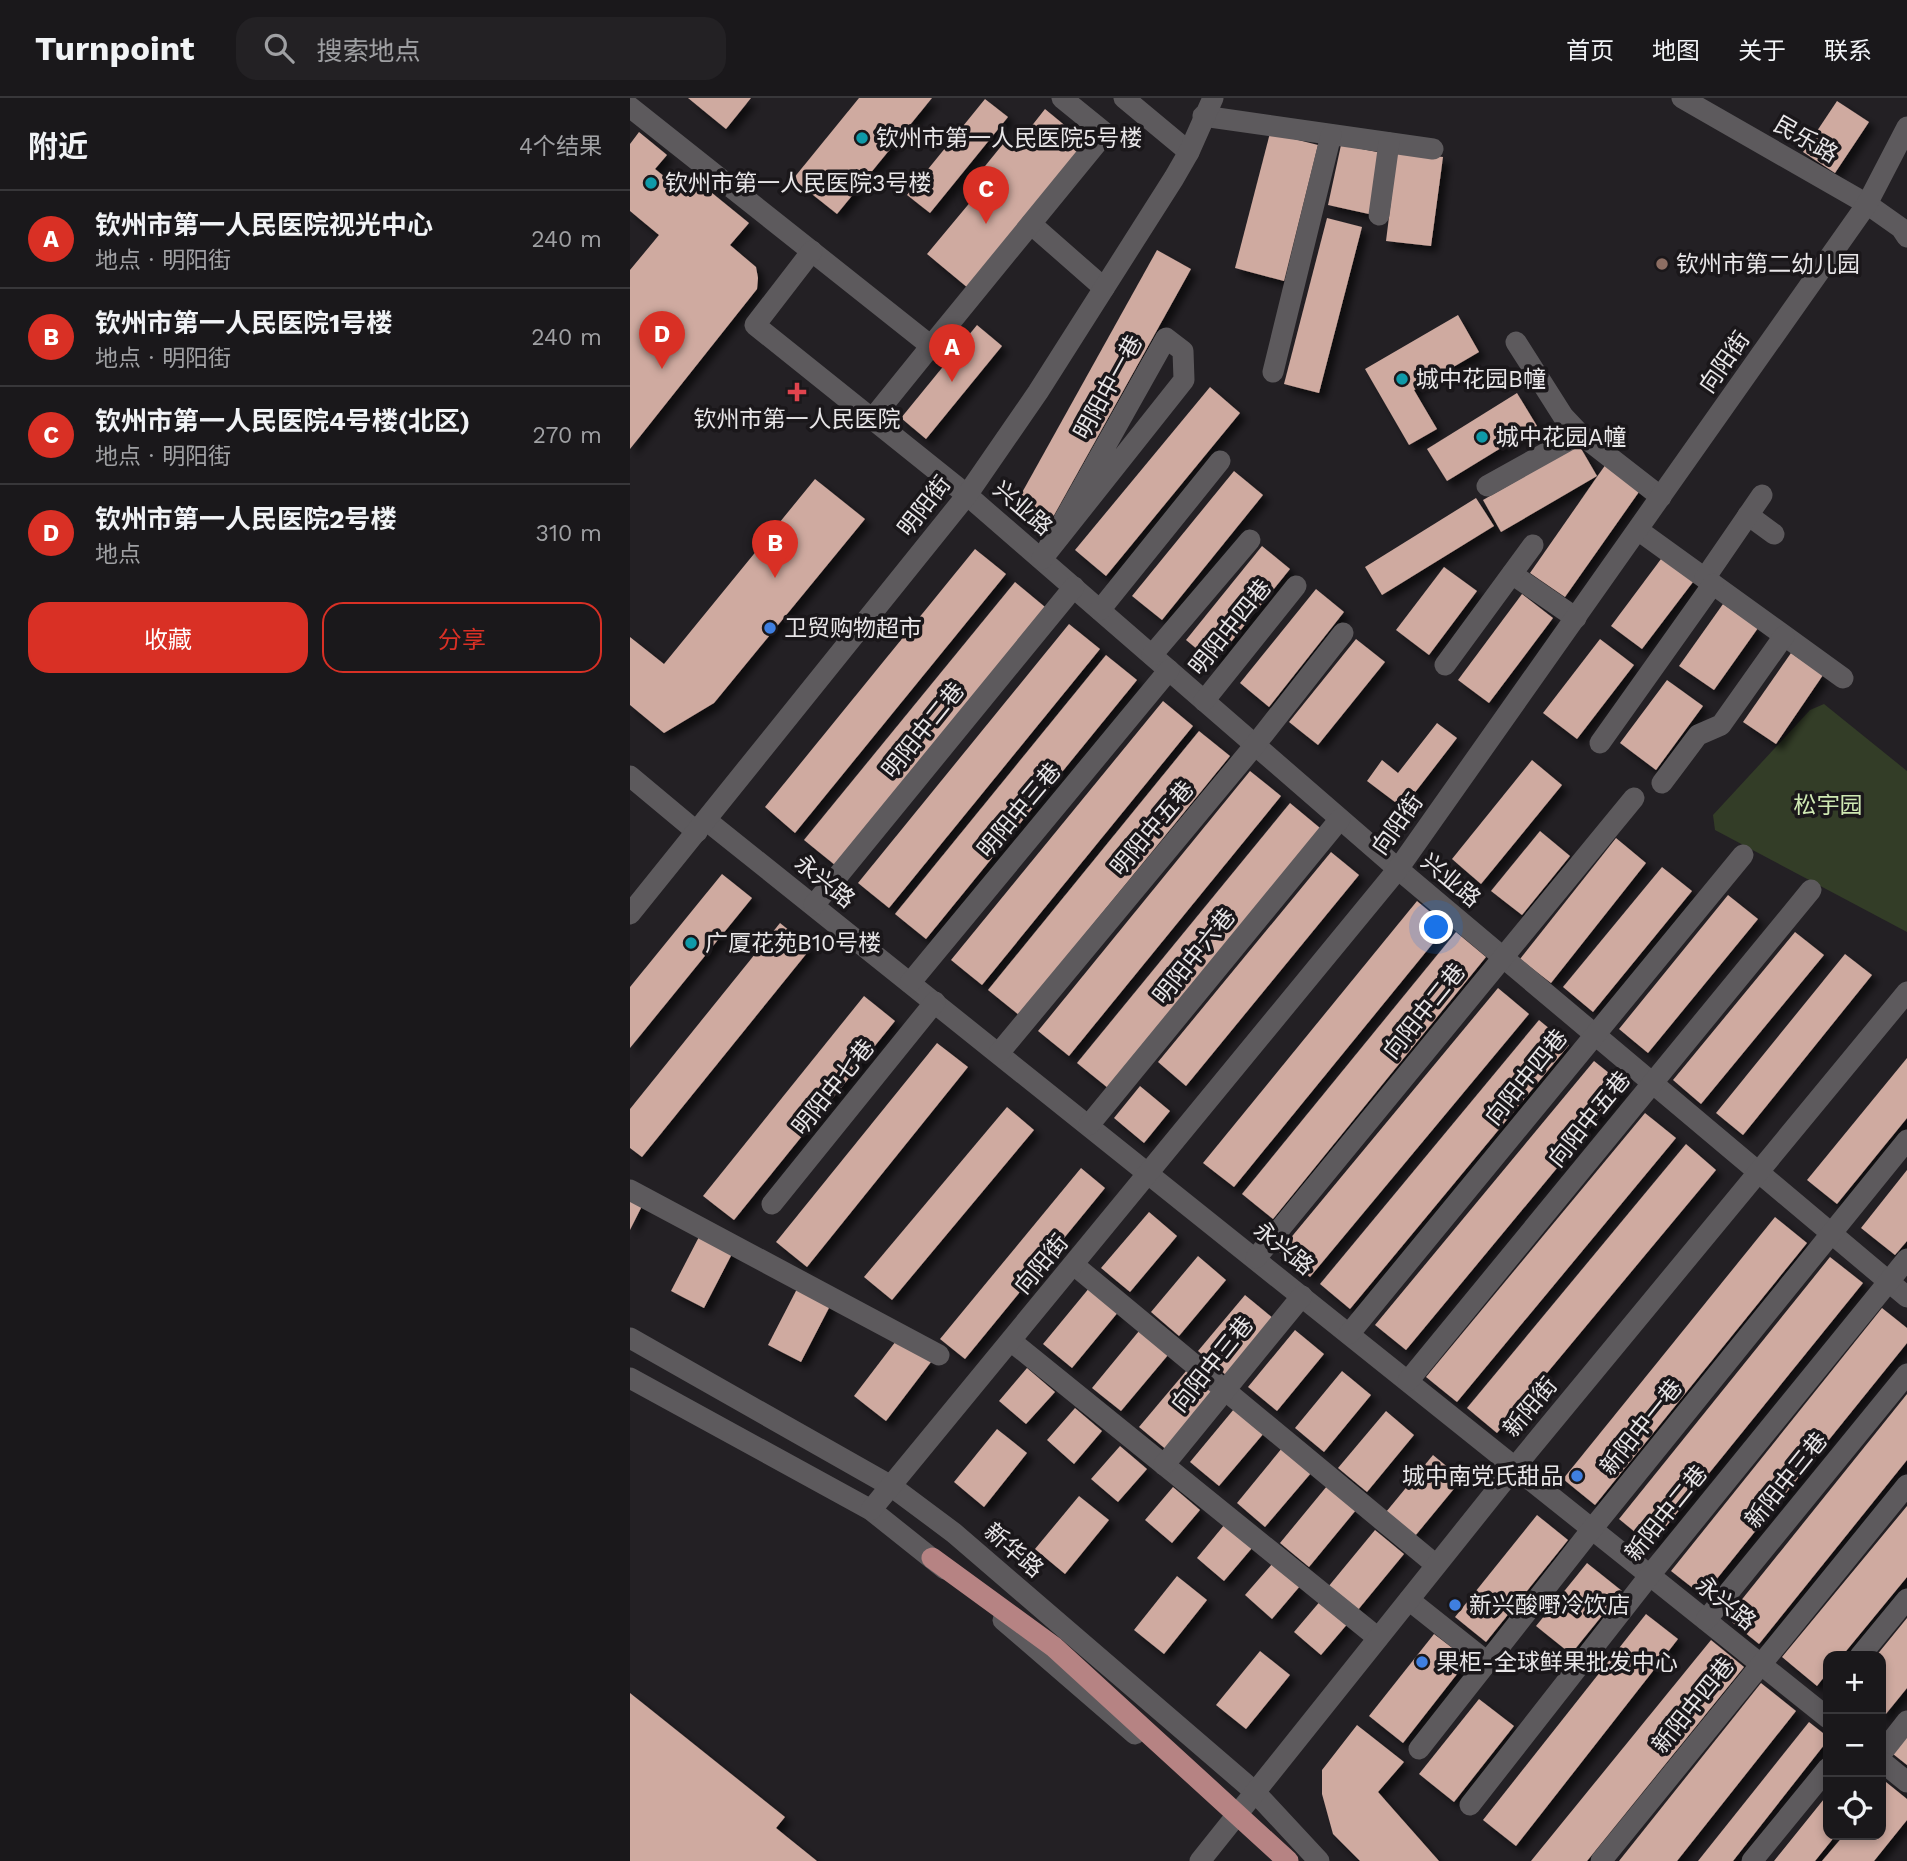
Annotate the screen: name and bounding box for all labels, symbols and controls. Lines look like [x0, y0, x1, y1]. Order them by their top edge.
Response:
search box [236, 17, 726, 80]
text: Turnpoint [35, 29, 194, 68]
icon: search [260, 29, 298, 67]
text: 搜索地点 [316, 36, 420, 66]
text: 首页 [1566, 37, 1614, 65]
text: 地图 [1652, 37, 1700, 65]
text: 关于 [1738, 37, 1786, 65]
text: 联系 [1824, 37, 1872, 65]
street label: 民乐路 [1769, 110, 1842, 168]
place label: 钦州市第一人民医院5号楼 [876, 125, 1142, 152]
text: 附近 [28, 129, 88, 164]
marker: 钦州市第一人民医院5号楼 [854, 130, 870, 146]
text: 4个结果 [519, 133, 602, 160]
pin: C [963, 166, 1009, 224]
place label: 钦州市第一人民医院3号楼 [665, 170, 931, 197]
marker: 钦州市第一人民医院3号楼 [643, 175, 659, 191]
text: 钦州市第一人民医院视光中心 [95, 210, 433, 240]
text: A [43, 226, 59, 253]
text: 240 m [531, 226, 602, 253]
text: 地点 · 明阳街 [95, 247, 231, 274]
place label: 钦州市第二幼儿园 [1676, 251, 1860, 278]
marker: 钦州市第二幼儿园 [1654, 256, 1670, 272]
text: 钦州市第一人民医院1号楼 [95, 308, 392, 338]
pin: D [639, 311, 685, 369]
text: B [43, 324, 59, 351]
text: 240 m [531, 324, 602, 351]
pin: A [929, 324, 975, 382]
street label: 向阳街 [1694, 326, 1755, 398]
street label: 明阳中一巷 [1069, 330, 1148, 444]
text: 地点 · 明阳街 [95, 345, 231, 372]
place label: 城中花园B幢 [1416, 366, 1546, 393]
marker: 城中花园B幢 [1394, 371, 1410, 387]
marker: 钦州市第一人民医院 [787, 382, 807, 402]
text: 钦州市第一人民医院4号楼(北区) [95, 406, 470, 436]
place label: 钦州市第一人民医院 [694, 406, 901, 433]
text: C [43, 422, 59, 449]
text: 270 m [533, 422, 602, 449]
place label: 城中花园A幢 [1496, 424, 1626, 451]
marker: 城中花园A幢 [1474, 429, 1490, 445]
text: 地点 · 明阳街 [95, 443, 231, 470]
street label: 明阳街 [893, 471, 956, 542]
street label: 兴业路 [988, 476, 1058, 541]
text: 钦州市第一人民医院2号楼 [95, 504, 397, 534]
text: D [43, 520, 59, 547]
text: 310 m [536, 520, 602, 547]
pin: B [752, 520, 798, 578]
text: 地点 [95, 541, 141, 568]
street label: 明阳中四巷 [1184, 574, 1277, 680]
button: 收藏 [28, 602, 308, 673]
button: 分享 [322, 602, 602, 673]
place label: 卫贸购物超市 [784, 615, 922, 642]
marker: 卫贸购物超市 [762, 620, 778, 636]
street label: 明阳中二巷 [877, 677, 970, 783]
street label: 明阳中三巷 [972, 758, 1067, 863]
street label: 明阳中五巷 [1105, 776, 1200, 881]
street label: 向阳街 [1366, 788, 1429, 860]
park label: 松宇园 [1794, 792, 1863, 819]
street label: 兴业路 [1416, 848, 1486, 913]
street label: 永兴路 [789, 849, 860, 914]
street label: 明阳中六巷 [1148, 903, 1241, 1009]
your location [1419, 910, 1453, 944]
place label: 广厦花苑B10号楼 [705, 930, 881, 957]
marker: 广厦花苑B10号楼 [683, 935, 699, 951]
street label: 向阳中二巷 [1378, 958, 1471, 1064]
street label: 向阳中四巷 [1480, 1024, 1573, 1130]
street label: 明阳中七巷 [787, 1034, 880, 1140]
street label: 向阳中五巷 [1543, 1066, 1636, 1172]
street label: 永兴路 [1248, 1216, 1319, 1281]
street label: 向阳街 [1009, 1229, 1074, 1299]
street label: 向阳中三巷 [1166, 1311, 1259, 1417]
street label: 新阳街 [1498, 1372, 1563, 1442]
street label: 新阳中一巷 [1595, 1374, 1688, 1480]
street label: 新阳中三巷 [1740, 1427, 1833, 1533]
street label: 新阳中二巷 [1620, 1460, 1713, 1566]
place label: 城中南党氏甜品 [1402, 1463, 1563, 1490]
marker: 城中南党氏甜品 [1569, 1468, 1585, 1484]
street label: 新华路 [979, 1518, 1049, 1583]
street label: 永兴路 [1690, 1571, 1761, 1636]
place label: 新兴酸嘢冷饮店 [1469, 1592, 1630, 1619]
marker: 新兴酸嘢冷饮店 [1447, 1597, 1463, 1613]
place label: 果柜-全球鲜果批发中心 [1436, 1649, 1678, 1676]
map controls [1823, 1651, 1886, 1840]
button: + [1823, 1651, 1886, 1714]
street label: 新阳中四巷 [1647, 1652, 1740, 1758]
marker: 果柜-全球鲜果批发中心 [1414, 1654, 1430, 1670]
button: − [1823, 1714, 1886, 1777]
button: locate [1823, 1777, 1886, 1840]

